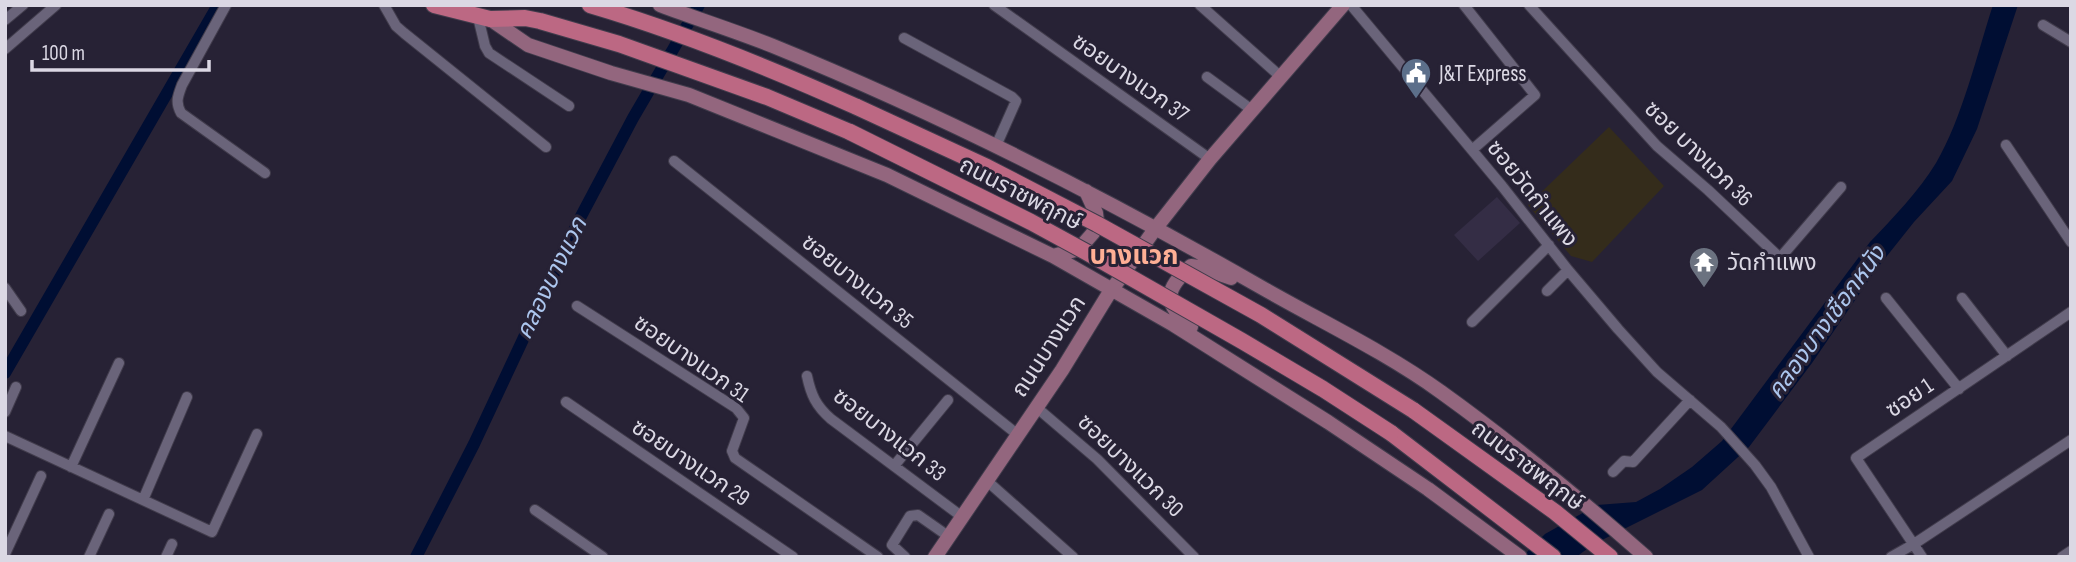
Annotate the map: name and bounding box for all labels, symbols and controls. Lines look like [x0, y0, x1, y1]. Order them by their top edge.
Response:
street label: ซอยบางแวก 37 [1067, 27, 1194, 128]
scale bar [32, 28, 208, 72]
text: 100 m [42, 41, 85, 66]
public building icon: J&T Express [1399, 56, 1433, 100]
place label: J&T Express [1438, 60, 1527, 88]
street label: ซอย บางแวก 36 [1638, 95, 1758, 212]
street label: ซอยวัดกำแพง [1481, 135, 1584, 253]
street label: ถนนราชพฤกษ์ [955, 151, 1086, 237]
water label: คลองบางแวก [510, 211, 594, 344]
street label: ซอยบางแวก 35 [796, 228, 919, 335]
water label: คลองบางเชือกหนัง [1761, 239, 1892, 404]
district label: บางแวก [1090, 241, 1178, 272]
temple icon: วัดกำแพง [1687, 245, 1721, 289]
place label: วัดกำแพง [1727, 249, 1817, 277]
street label: ถนนบางแวก [1006, 290, 1092, 403]
street label: ซอยบางแวก 31 [628, 309, 755, 409]
street label: ซอย 1 [1880, 372, 1939, 424]
street label: ซอยบางแวก 33 [827, 382, 952, 488]
street label: ซอยบางแวก 30 [1071, 408, 1189, 523]
street label: ซอยบางแวก 29 [626, 413, 755, 513]
street label: ถนนราชพฤกษ์ [1466, 414, 1589, 517]

